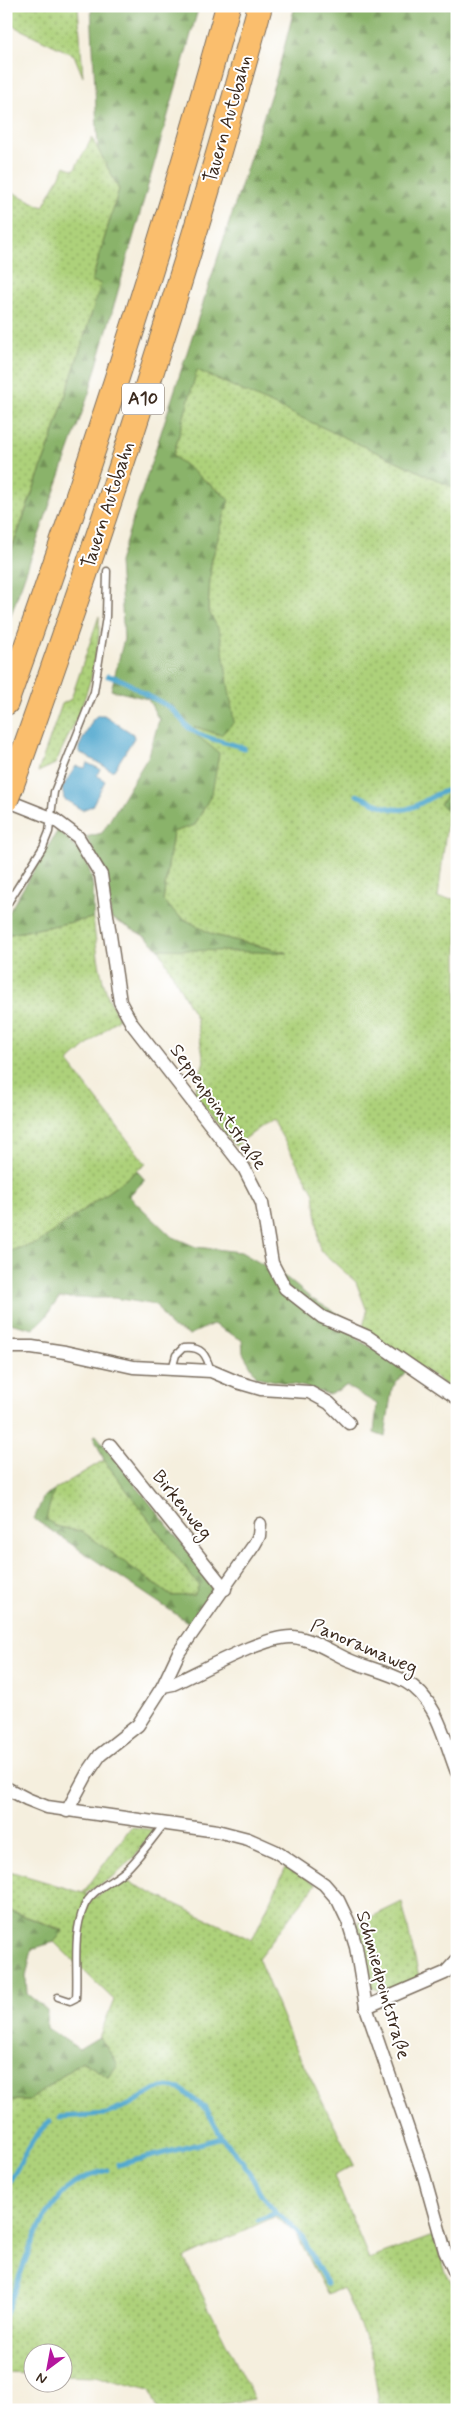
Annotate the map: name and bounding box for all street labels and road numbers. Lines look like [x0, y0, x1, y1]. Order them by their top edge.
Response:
street label: Tauern Autobahn [198, 52, 258, 186]
road number: A10 [122, 384, 164, 414]
street label: Tauern Autobahn [76, 438, 140, 572]
street label: Seppenpointstraße [164, 1039, 272, 1175]
street label: Birkenweg [145, 1465, 218, 1546]
street label: Panoramaweg [306, 1613, 421, 1683]
street label: Schmiedpointstraße [350, 1908, 416, 2062]

